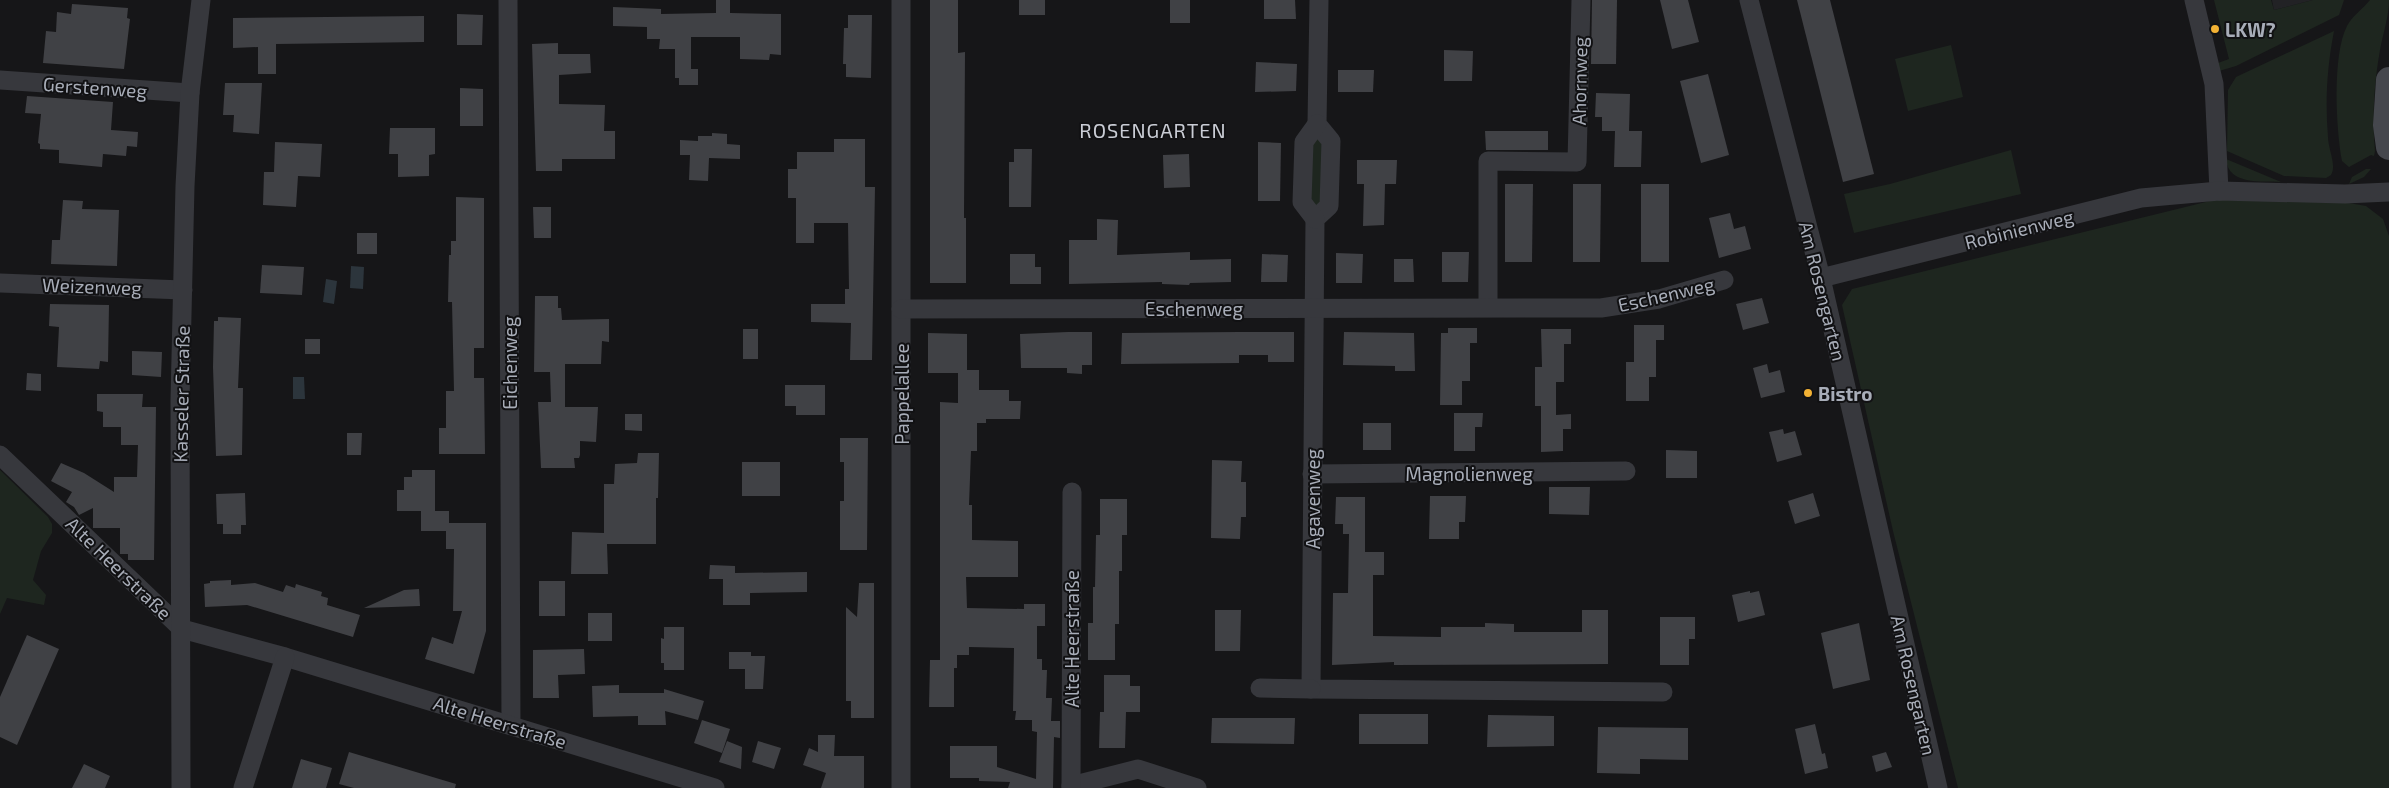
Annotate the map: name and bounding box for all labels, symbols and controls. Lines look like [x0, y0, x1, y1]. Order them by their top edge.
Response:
place label: LKW? [2225, 18, 2276, 41]
marker: LKW? [2209, 23, 2221, 35]
street label: Ahornweg [1567, 36, 1591, 126]
street label: Gerstenweg [42, 72, 148, 102]
district label: ROSENGARTEN [1079, 118, 1227, 142]
street label: Robinienweg [1962, 204, 2076, 254]
street label: Am Rosengarten [1795, 219, 1851, 363]
street label: Eschenweg [1616, 272, 1717, 316]
street label: Weizenweg [42, 273, 143, 299]
street label: Eschenweg [1145, 297, 1244, 320]
street label: Eichenweg [498, 316, 521, 410]
street label: Kasseler Straße [168, 325, 194, 463]
street label: Pappelallee [890, 343, 913, 445]
place label: Bistro [1818, 382, 1872, 405]
marker: Bistro [1802, 387, 1814, 399]
street label: Agavenweg [1301, 448, 1324, 549]
street label: Magnolienweg [1405, 462, 1533, 485]
street label: Alte Heerstraße [61, 512, 177, 624]
street label: Alte Heerstraße [1060, 570, 1083, 708]
street label: Am Rosengarten [1887, 613, 1941, 757]
street label: Alte Heerstraße [431, 691, 569, 753]

